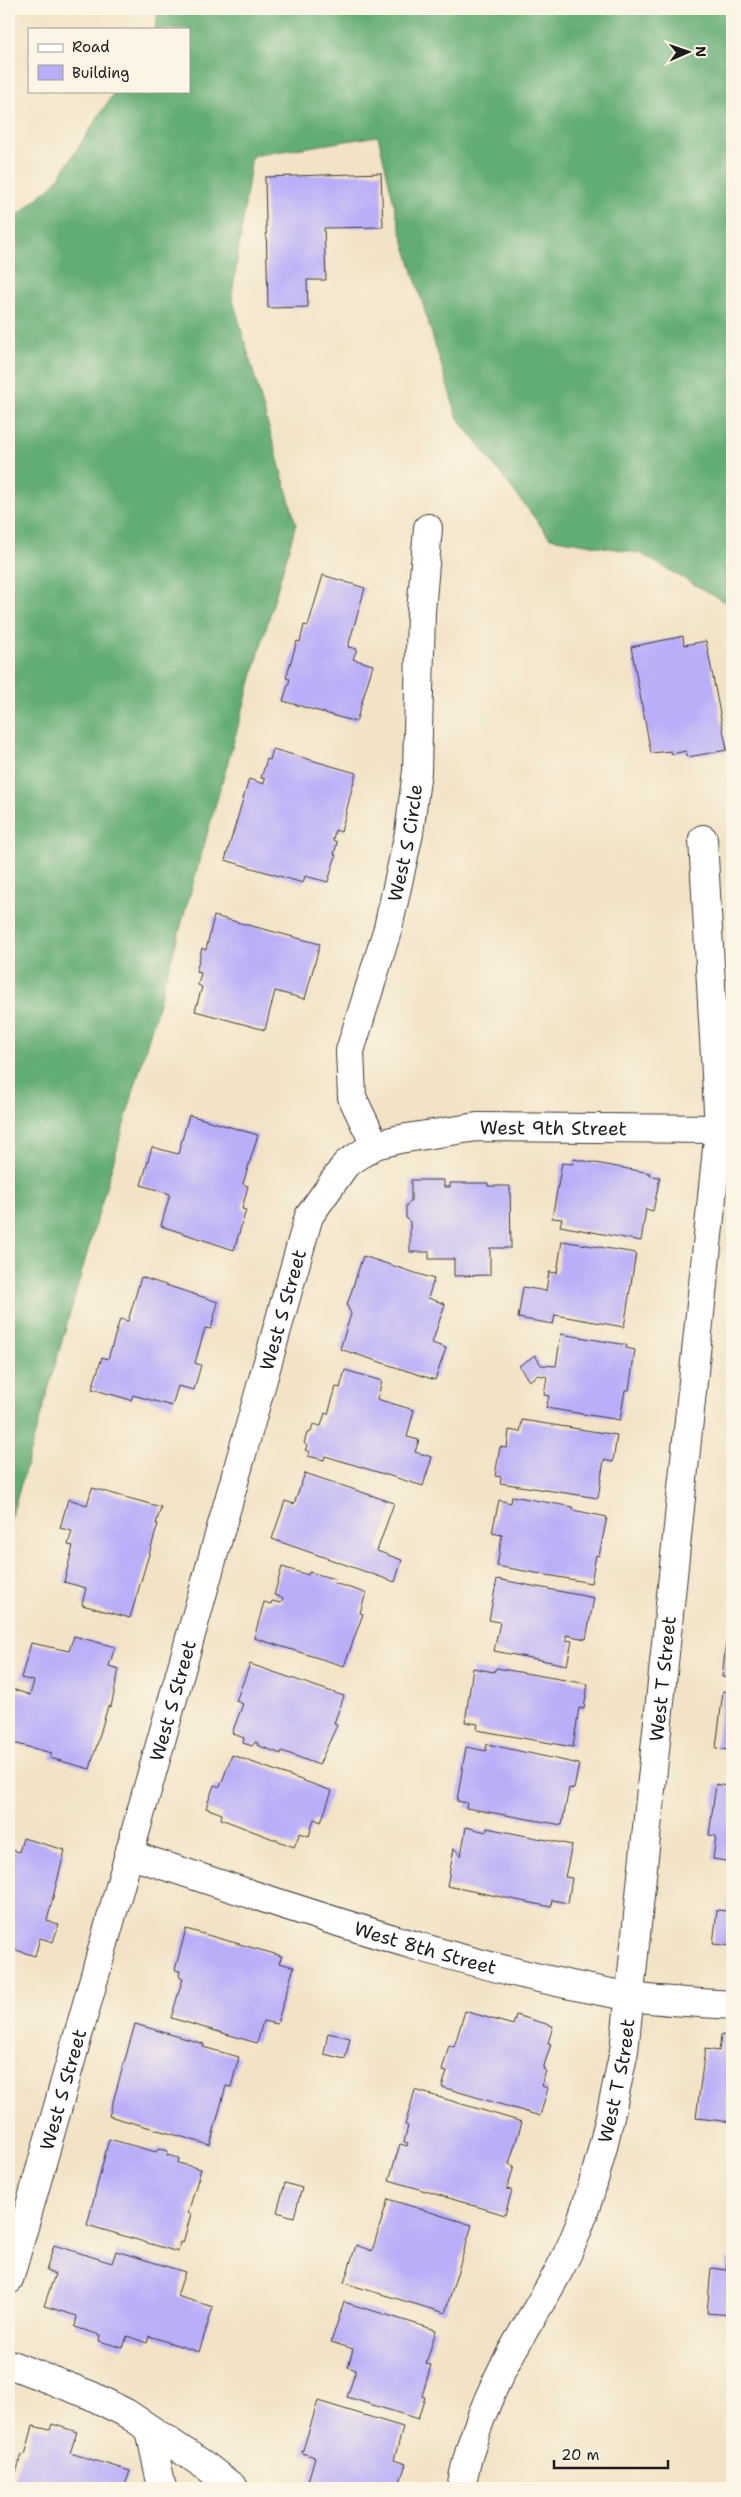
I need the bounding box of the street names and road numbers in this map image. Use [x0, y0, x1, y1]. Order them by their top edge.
street label: West S Circle [382, 783, 428, 904]
street label: West 9th Street [480, 1115, 627, 1141]
street label: West S Street [254, 1246, 312, 1373]
street label: West T Street [643, 1615, 681, 1743]
street label: West S Street [143, 1637, 201, 1764]
street label: West 8th Street [351, 1915, 499, 1980]
street label: West T Street [592, 2018, 640, 2145]
street label: West S Street [34, 2026, 92, 2153]

